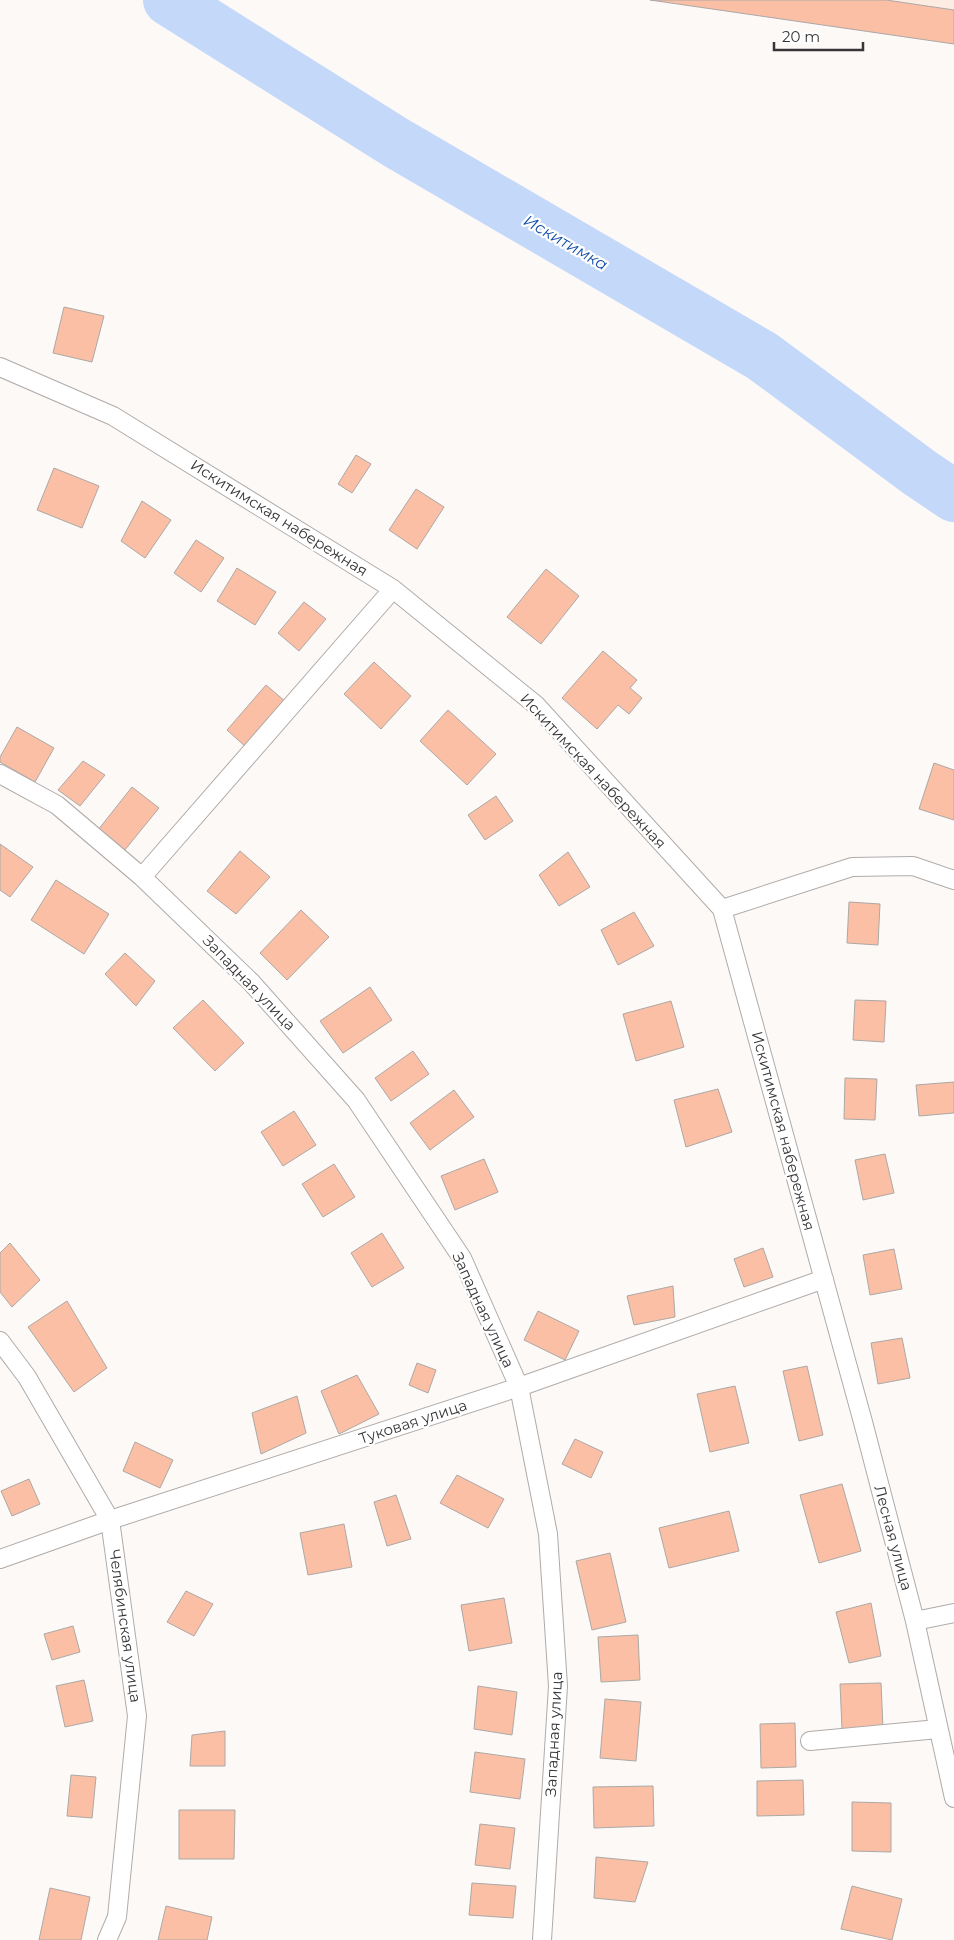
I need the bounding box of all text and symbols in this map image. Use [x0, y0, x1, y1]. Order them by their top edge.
scale bar [774, 20, 863, 52]
text: 20 m [782, 27, 820, 46]
water label: Искитимка [520, 211, 611, 274]
street label: Искитимская набережная [187, 455, 371, 580]
street label: Искитимская набережная [516, 689, 670, 852]
street label: Западная улица [199, 931, 300, 1034]
street label: Искитимская набережная [748, 1029, 819, 1233]
street label: Западная улица [448, 1249, 519, 1371]
street label: Туковая улица [356, 1395, 469, 1448]
street label: Лесная улица [870, 1483, 917, 1593]
street label: Челябинская улица [105, 1548, 146, 1704]
street label: Западная улица [541, 1671, 566, 1797]

